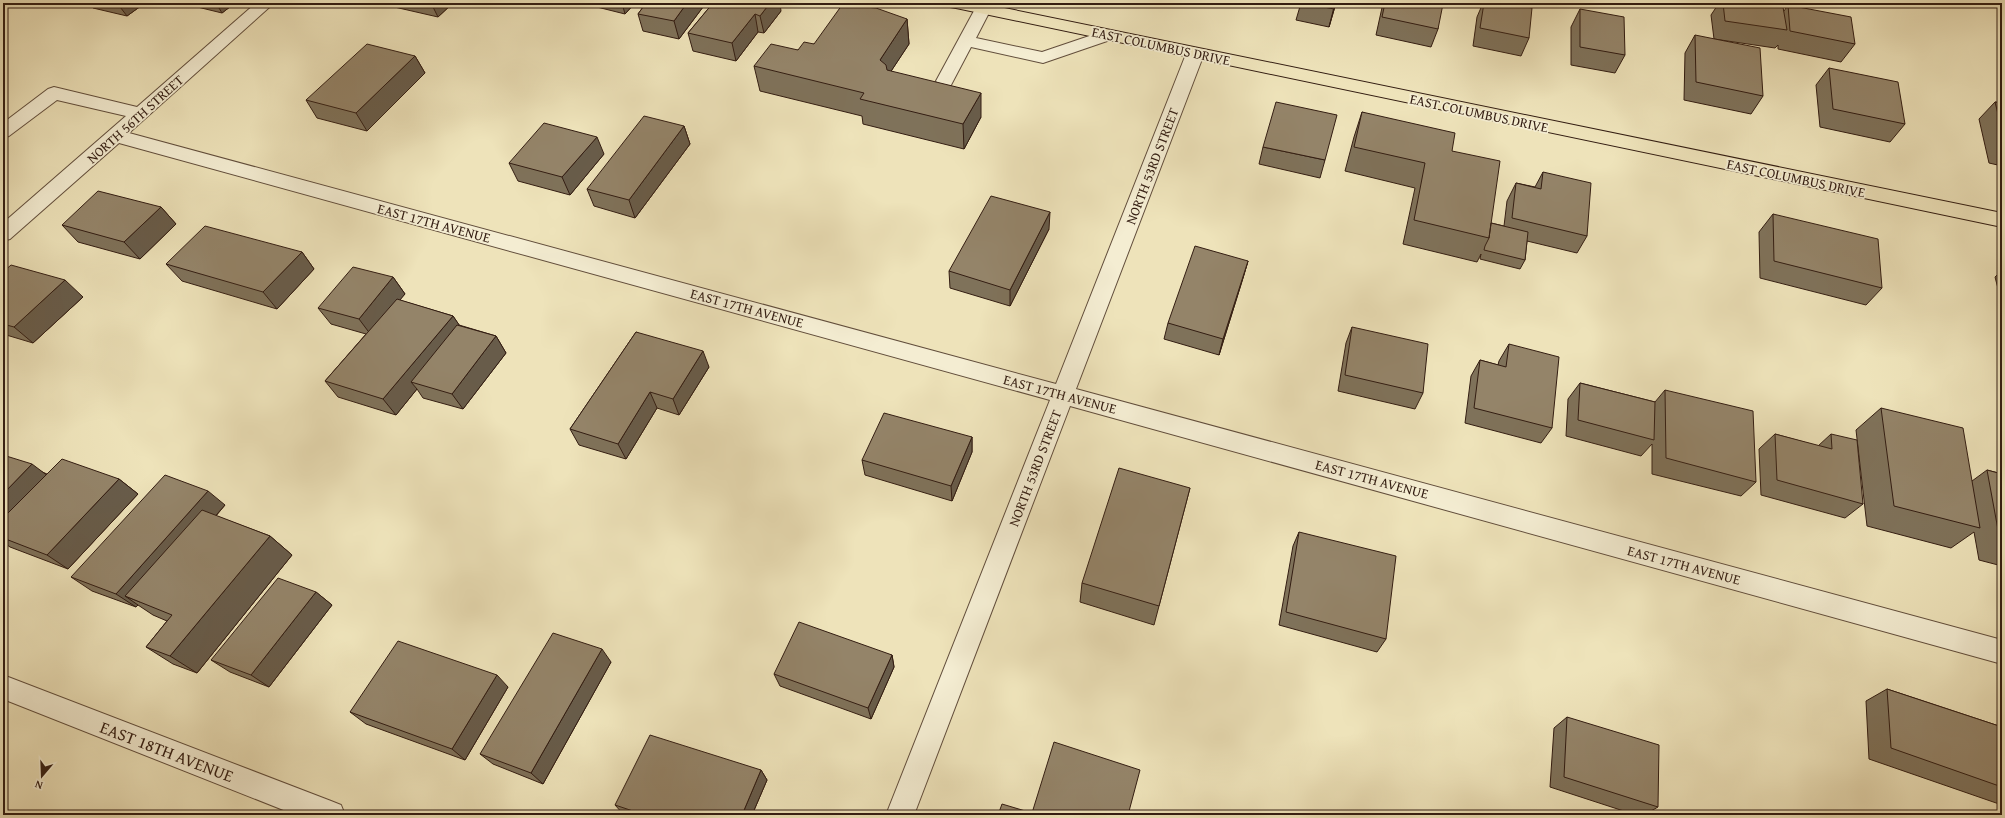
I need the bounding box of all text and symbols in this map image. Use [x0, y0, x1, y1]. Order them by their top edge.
street label: EAST COLUMBUS DRIVE [1090, 22, 1232, 70]
street label: NORTH 56TH STREET [82, 70, 188, 168]
street label: EAST COLUMBUS DRIVE [1408, 89, 1550, 137]
street label: NORTH 53RD STREET [1121, 105, 1184, 227]
street label: EAST COLUMBUS DRIVE [1725, 154, 1867, 202]
street label: EAST 17TH AVENUE [375, 198, 493, 248]
street label: EAST 17TH AVENUE [688, 283, 806, 333]
street label: EAST 17TH AVENUE [1001, 369, 1119, 419]
street label: NORTH 53RD STREET [1004, 407, 1067, 529]
street label: EAST 17TH AVENUE [1313, 454, 1431, 504]
street label: EAST 17TH AVENUE [1625, 540, 1743, 590]
street label: EAST 18TH AVENUE [97, 714, 238, 788]
north arrow [22, 756, 62, 796]
text: N [32, 776, 45, 794]

